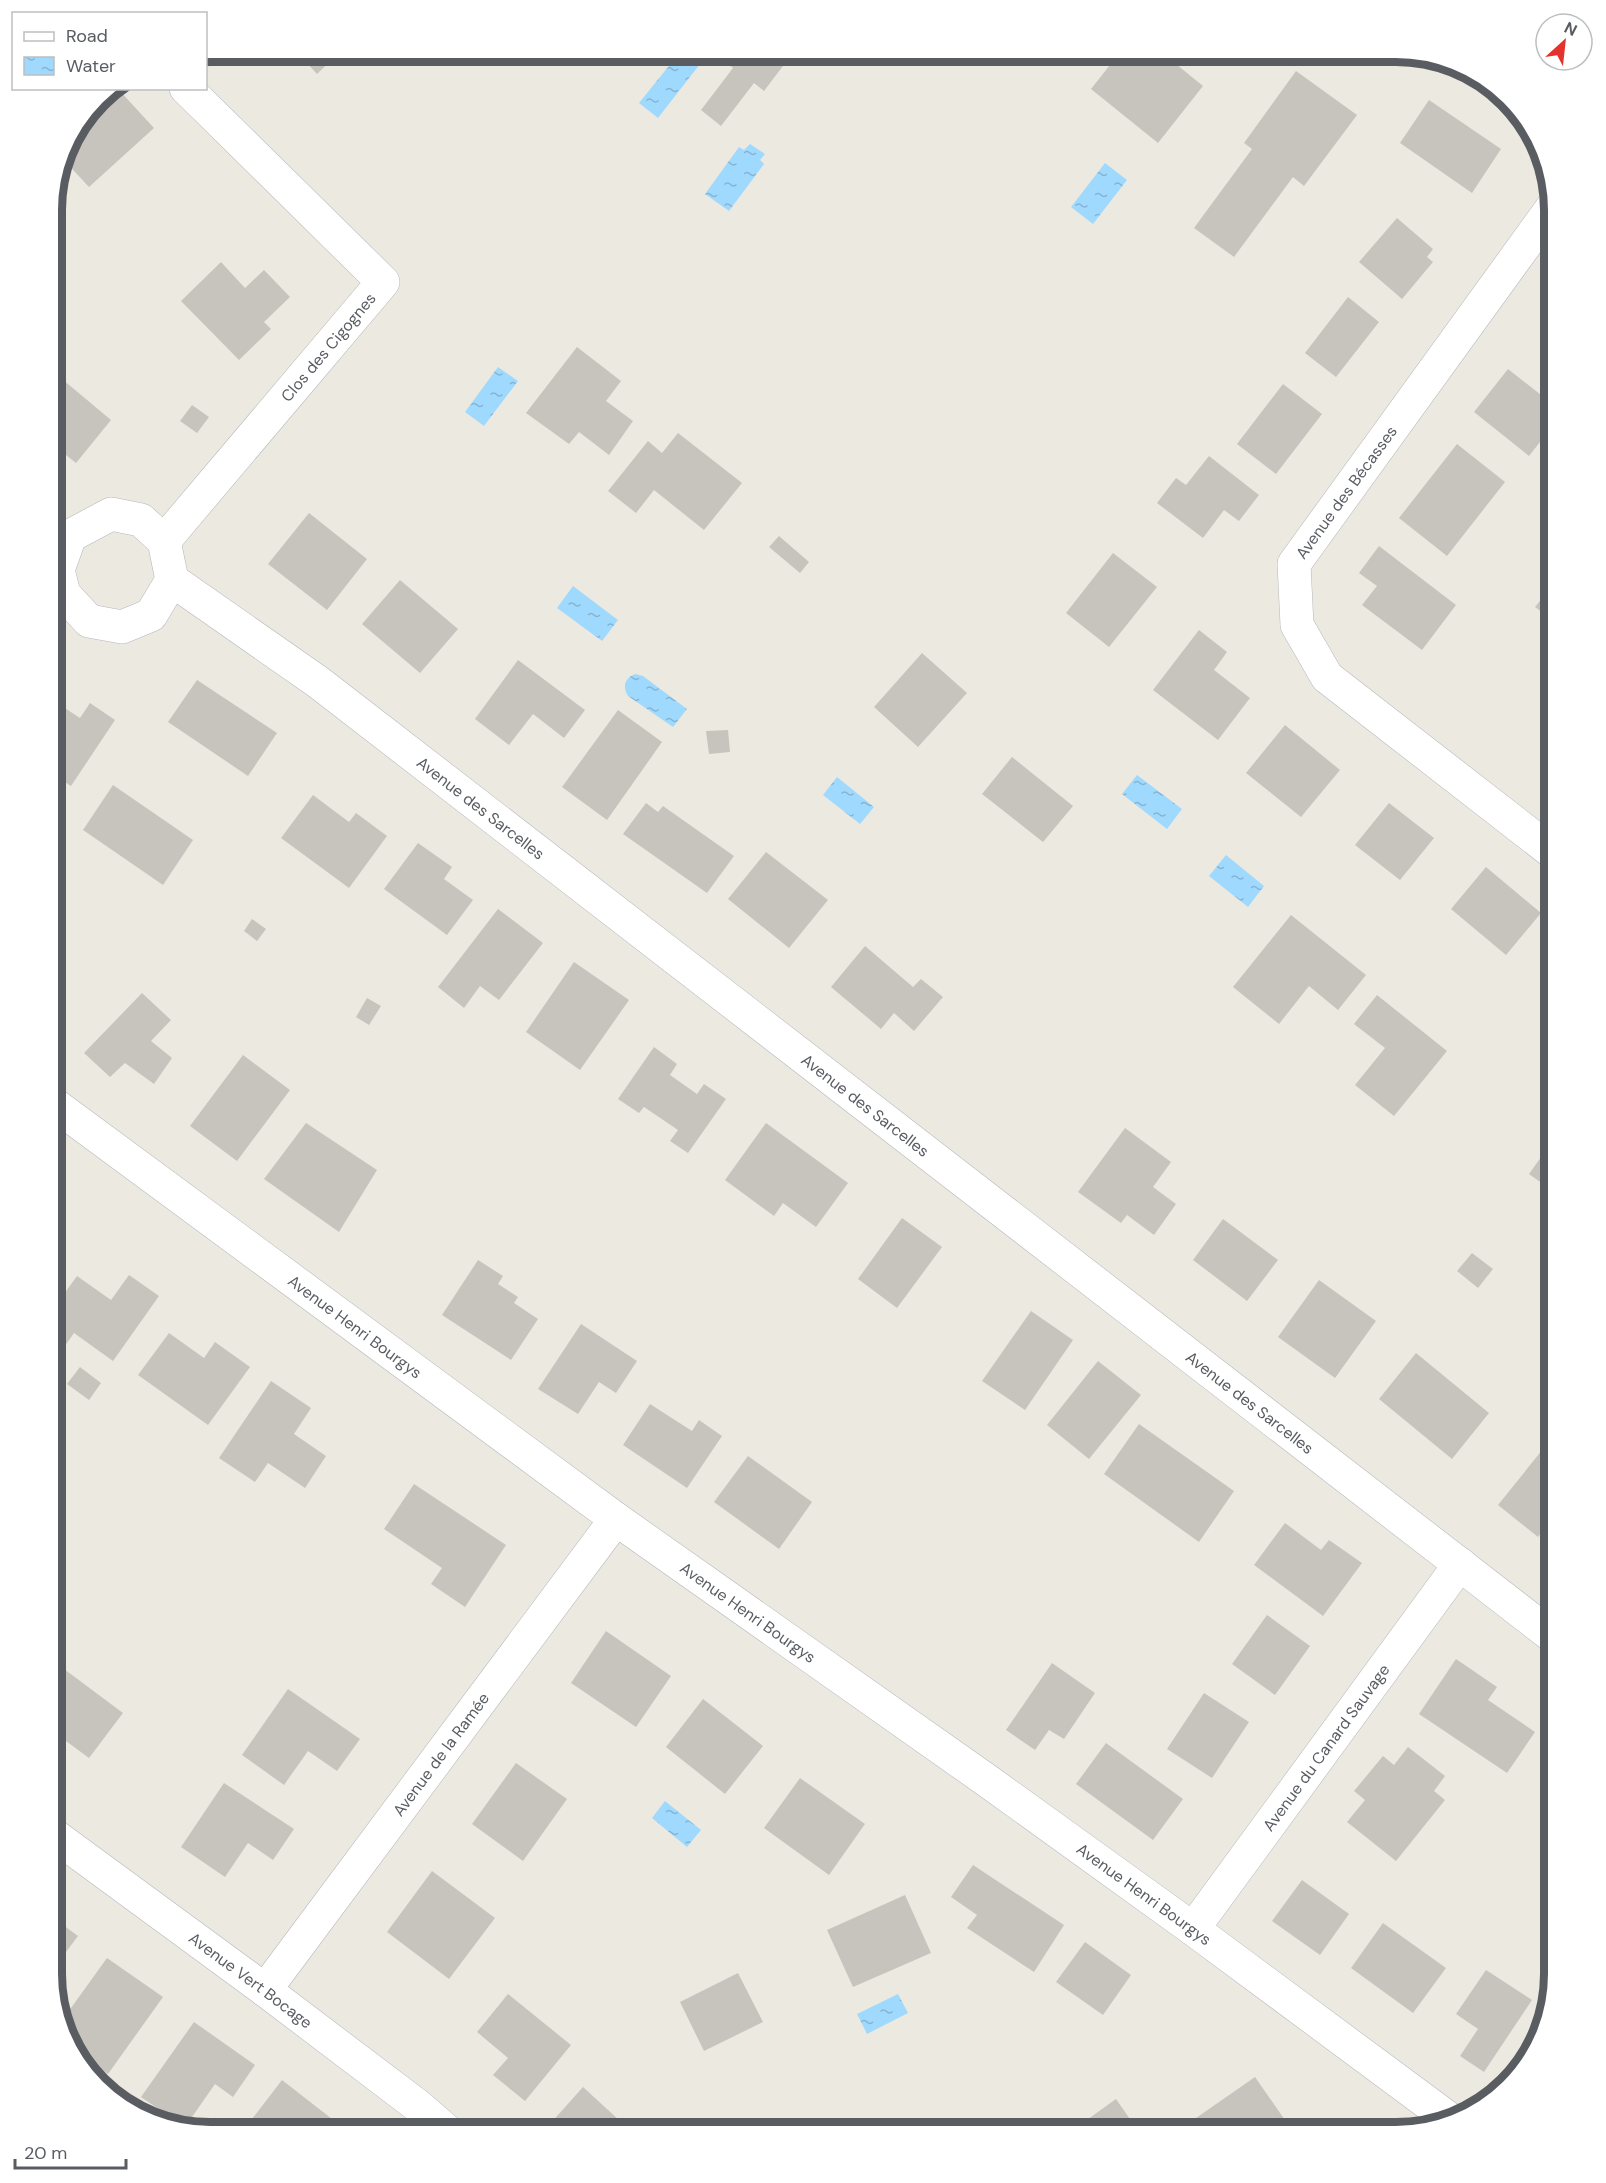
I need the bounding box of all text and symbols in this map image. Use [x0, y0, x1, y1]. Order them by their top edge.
legend [12, 12, 207, 90]
north arrow [1534, 12, 1594, 72]
text: N [1561, 17, 1581, 41]
text: Road [66, 24, 108, 48]
text: Water [66, 54, 116, 78]
street label: Clos des Cigognes [276, 288, 381, 406]
street label: Avenue des Bécasses [1291, 421, 1402, 563]
street label: Avenue des Sarcelles [412, 752, 549, 864]
street label: Avenue des Sarcelles [797, 1049, 933, 1162]
street label: Avenue Henri Bourgys [284, 1271, 426, 1383]
street label: Avenue des Sarcelles [1181, 1347, 1318, 1459]
street label: Avenue Henri Bourgys [676, 1558, 820, 1668]
street label: Avenue du Canard Sauvage [1258, 1660, 1394, 1835]
street label: Avenue de la Ramée [388, 1689, 494, 1821]
street label: Avenue Henri Bourgys [1072, 1839, 1216, 1950]
street label: Avenue Vert Bocage [185, 1928, 316, 2033]
scale bar [15, 2132, 126, 2170]
text: 20 m [24, 2141, 67, 2165]

